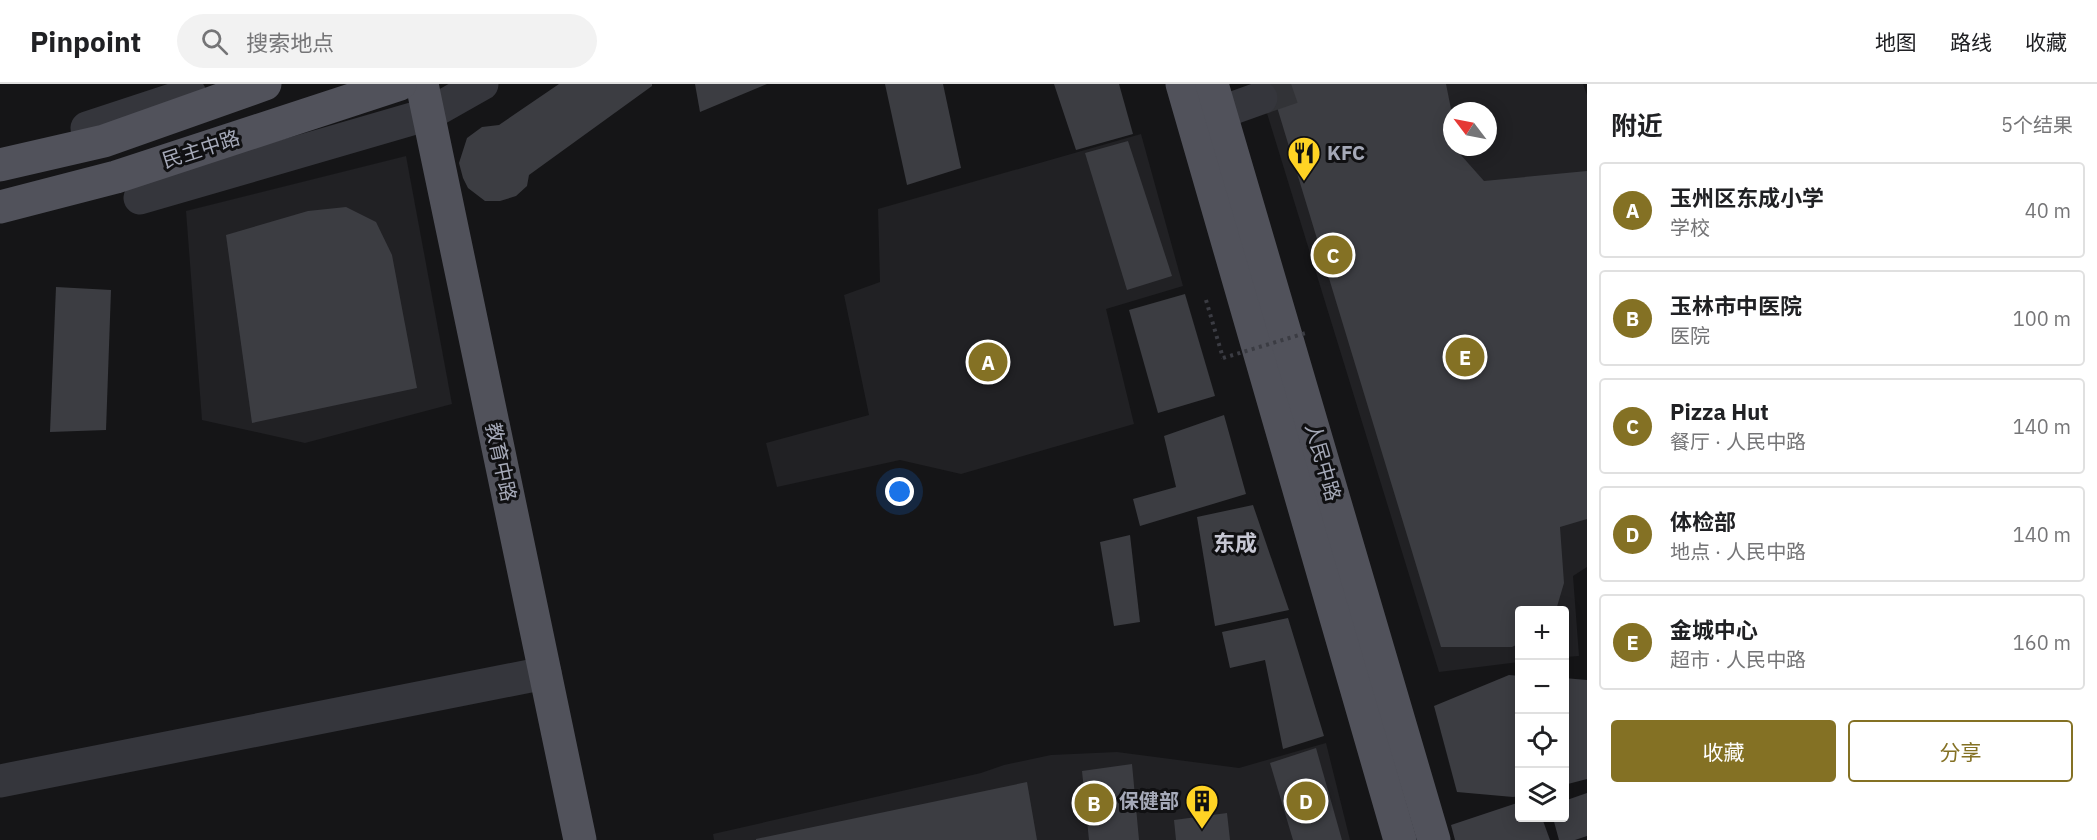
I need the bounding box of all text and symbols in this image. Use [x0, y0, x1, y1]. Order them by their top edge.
search box [177, 14, 597, 68]
text: Pinpoint [30, 23, 141, 60]
icon: search [198, 25, 231, 58]
text: 搜索地点 [246, 28, 334, 57]
text: 地图 [1875, 28, 1917, 56]
text: 路线 [1950, 28, 1992, 56]
text: 收藏 [2025, 28, 2067, 56]
north arrow [1443, 102, 1497, 156]
text: 附近 [1611, 108, 1663, 142]
text: 5个结果 [2001, 111, 2073, 138]
street label: 民主中路 [159, 123, 243, 174]
restaurant icon: KFC [1286, 135, 1322, 182]
place label: KFC [1327, 139, 1365, 166]
text: 玉州区东成小学 [1670, 183, 1824, 212]
text: A [1626, 197, 1639, 224]
text: 40 m [2025, 197, 2071, 224]
text: 学校 [1670, 214, 1710, 241]
pin: C [1314, 232, 1352, 278]
text: 玉林市中医院 [1670, 291, 1802, 320]
text: B [1626, 305, 1639, 332]
text: 100 m [2013, 305, 2071, 332]
text: 医院 [1670, 322, 1710, 349]
pin: E [1446, 334, 1484, 380]
pin: A [968, 340, 1008, 384]
text: Pizza Hut [1670, 397, 1769, 426]
text: C [1626, 413, 1639, 440]
text: 140 m [2013, 413, 2071, 440]
street label: 教育中路 [480, 420, 523, 504]
street label: 人民中路 [1299, 420, 1347, 504]
text: 餐厅 · 人民中路 [1670, 428, 1806, 455]
your location [885, 477, 914, 506]
text: 体检部 [1670, 507, 1736, 536]
text: D [1626, 521, 1639, 548]
text: 140 m [2013, 521, 2071, 548]
district label: 东成 [1213, 528, 1257, 557]
text: 地点 · 人民中路 [1670, 538, 1806, 565]
map controls [1515, 606, 1569, 822]
button: + [1515, 606, 1569, 660]
text: 金城中心 [1670, 615, 1758, 644]
text: E [1626, 629, 1639, 656]
text: 160 m [2013, 629, 2071, 656]
text: 超市 · 人民中路 [1670, 646, 1806, 673]
button: − [1515, 660, 1569, 714]
button: locate [1515, 714, 1569, 768]
button: 收藏 [1611, 720, 1836, 782]
button: 分享 [1848, 720, 2073, 782]
button: layers [1515, 768, 1569, 822]
pin: D [1286, 778, 1326, 824]
pin: B [1074, 780, 1114, 826]
building icon: 保健部 [1184, 783, 1220, 830]
place label: 保健部 [1119, 787, 1179, 814]

